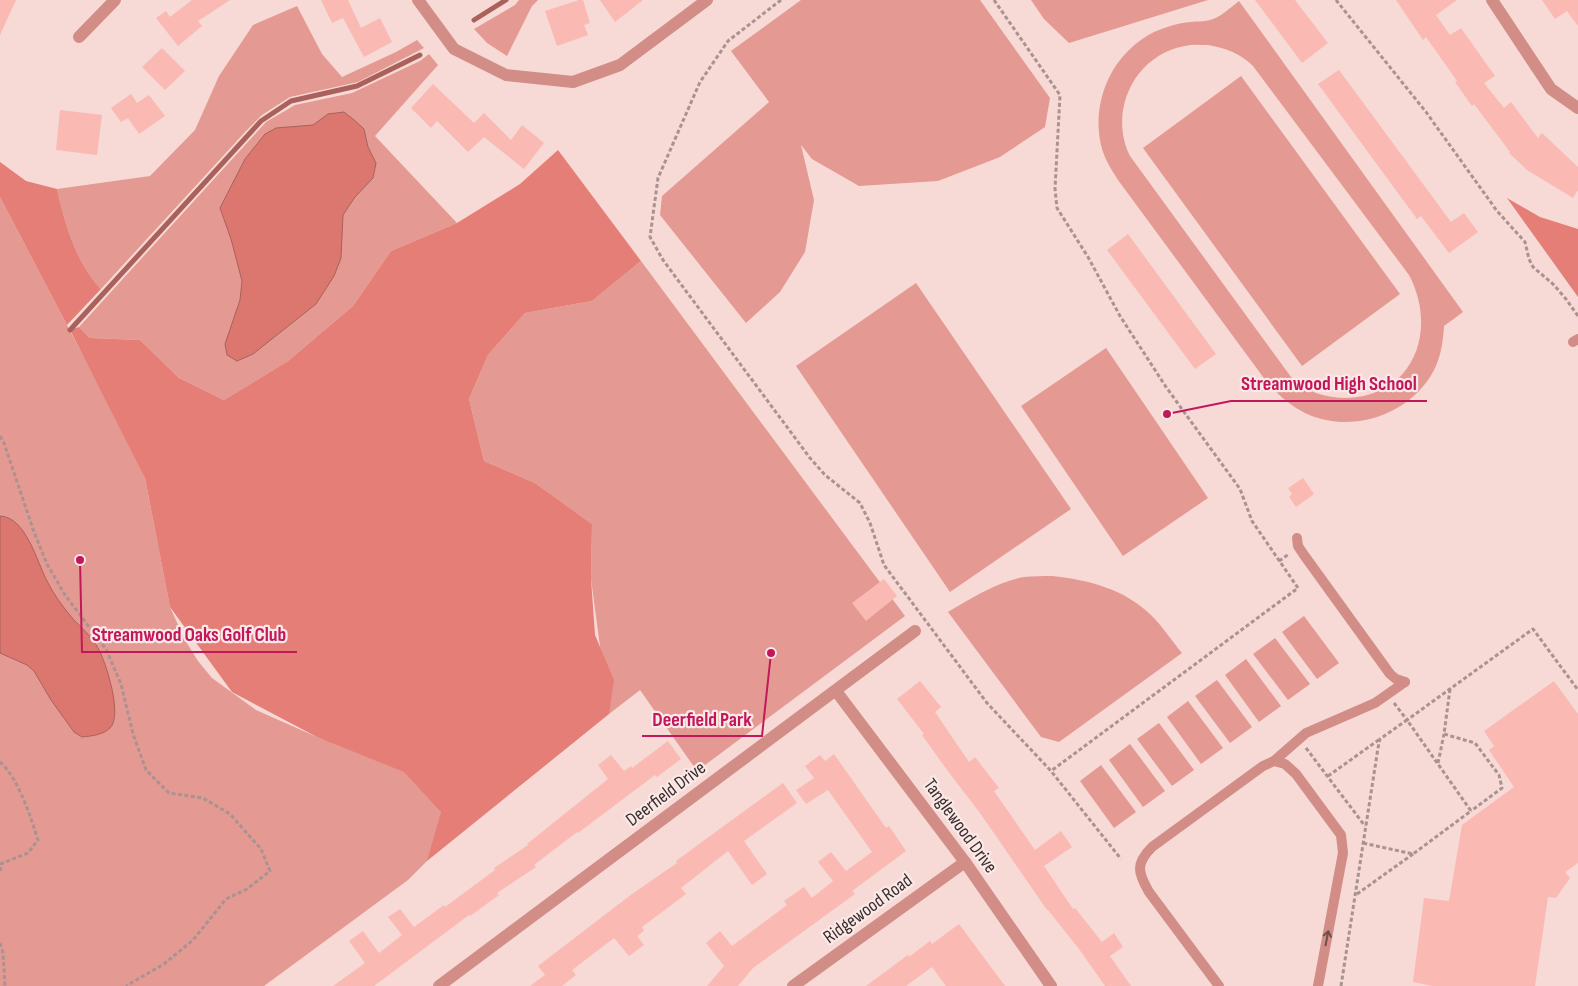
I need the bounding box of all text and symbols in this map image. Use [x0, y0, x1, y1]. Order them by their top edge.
callout: Streamwood High School [1231, 366, 1427, 401]
text: Streamwood High School [1241, 372, 1417, 396]
callout: Streamwood Oaks Golf Club [82, 617, 297, 652]
text: Streamwood Oaks Golf Club [92, 623, 286, 647]
callout: Deerfield Park [642, 701, 762, 736]
text: Deerfield Park [652, 708, 752, 732]
street label: Deerfield Drive [622, 757, 710, 831]
street label: Tanglewood Drive [918, 774, 1002, 878]
street label: Ridgewood Road [819, 869, 917, 949]
one-way arrow [1323, 931, 1333, 947]

